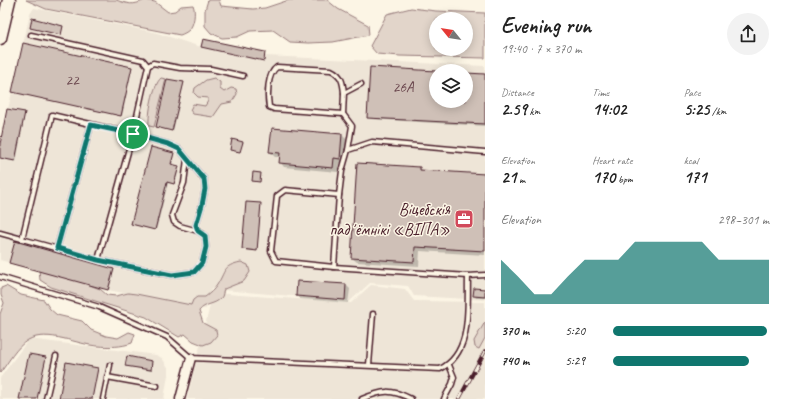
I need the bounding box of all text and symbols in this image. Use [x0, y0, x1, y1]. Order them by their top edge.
north arrow [429, 12, 473, 56]
map controls [429, 12, 473, 108]
text: Evening run [501, 12, 591, 40]
button: share [727, 13, 769, 55]
text: 19:40 · 7 × 370 m [501, 41, 582, 57]
button: layers [429, 64, 473, 108]
house number: 22 [65, 71, 80, 90]
house number: 26А [392, 78, 415, 97]
text: Distance [501, 85, 534, 99]
text: Time [592, 85, 609, 99]
text: Pace [684, 85, 701, 99]
text: 2.59 [501, 99, 527, 120]
text: 14:02 [592, 99, 626, 120]
text: 5:25 [684, 99, 709, 120]
text: km [527, 104, 540, 118]
text: /km [709, 104, 726, 118]
pin [116, 117, 150, 151]
icon: arrive [122, 123, 144, 145]
text: Elevation [501, 153, 535, 167]
text: Heart rate [592, 153, 632, 167]
text: kcal [684, 153, 698, 167]
text: 21 [501, 167, 516, 188]
text: 170 [592, 167, 615, 188]
text: 171 [684, 167, 707, 188]
text: m [516, 172, 525, 186]
text: bpm [615, 172, 633, 186]
place label: Віцебскія падʼёмнікі «ВІПА» [329, 199, 451, 240]
office icon: Віцебскія падʼёмнікі «ВІПА» [453, 208, 475, 230]
text: Elevation [501, 212, 541, 228]
text: 298–301 m [718, 212, 769, 228]
text: 370 m [501, 323, 529, 339]
text: 5:20 [565, 323, 585, 339]
text: 740 m [501, 353, 529, 369]
text: 5:29 [565, 353, 585, 369]

